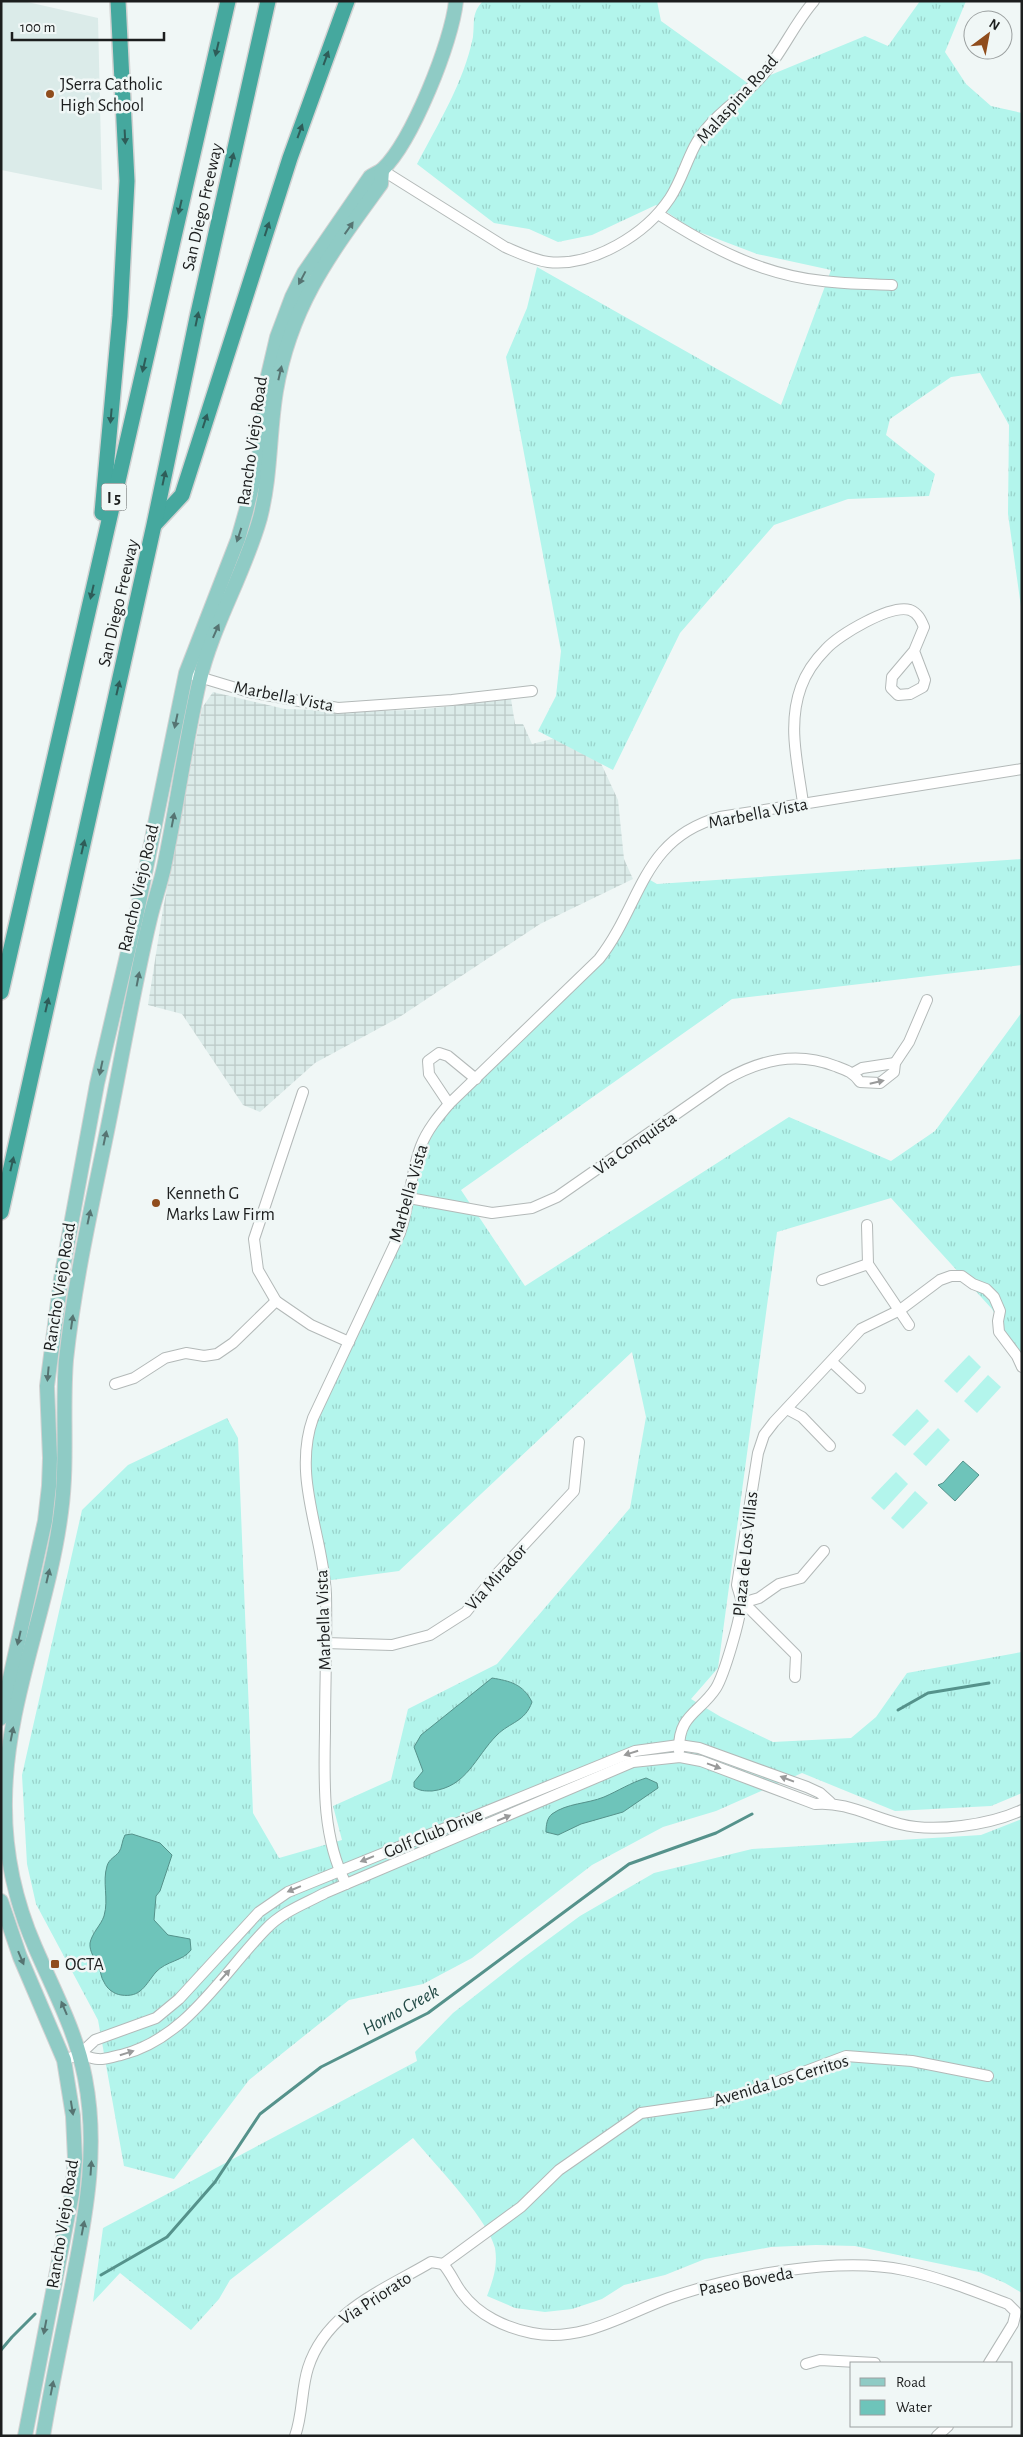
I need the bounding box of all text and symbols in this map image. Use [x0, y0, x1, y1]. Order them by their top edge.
scale bar [12, 10, 165, 42]
north arrow [963, 10, 1013, 60]
text: N [987, 16, 1002, 33]
text: 100 m [20, 20, 55, 35]
one-way arrow [213, 41, 221, 56]
one-way arrow [322, 50, 330, 65]
street label: Malaspina Road [694, 52, 782, 147]
place label: JSerra Catholic High School [60, 76, 162, 115]
marker: JSerra Catholic High School [44, 88, 56, 100]
one-way arrow [296, 123, 304, 138]
one-way arrow [122, 130, 130, 146]
street label: San Diego Freeway [180, 141, 226, 273]
one-way arrow [228, 152, 236, 168]
one-way arrow [176, 200, 184, 216]
one-way arrow [344, 221, 354, 235]
one-way arrow [264, 222, 271, 237]
one-way arrow [298, 271, 306, 285]
one-way arrow [193, 310, 201, 326]
one-way arrow [140, 358, 148, 373]
one-way arrow [277, 365, 285, 381]
street label: Rancho Viejo Road [235, 375, 271, 507]
one-way arrow [106, 409, 114, 425]
one-way arrow [202, 413, 210, 428]
one-way arrow [160, 470, 168, 485]
road number: I 5 [102, 484, 126, 511]
one-way arrow [235, 528, 242, 543]
street label: San Diego Freeway [96, 537, 142, 669]
one-way arrow [88, 584, 96, 600]
one-way arrow [213, 624, 221, 638]
street label: Marbella Vista [233, 679, 335, 715]
one-way arrow [114, 681, 122, 696]
one-way arrow [172, 713, 180, 728]
street label: Marbella Vista [707, 796, 809, 832]
one-way arrow [169, 812, 177, 828]
street label: Rancho Viejo Road [116, 823, 162, 954]
one-way arrow [79, 838, 87, 854]
one-way arrow [134, 970, 142, 986]
one-way arrow [43, 998, 51, 1013]
one-way arrow [97, 1060, 105, 1075]
one-way arrow [870, 1078, 885, 1086]
street label: Via Conquista [591, 1109, 680, 1179]
one-way arrow [101, 1130, 109, 1145]
street label: Marbella Vista [386, 1142, 432, 1244]
one-way arrow [8, 1156, 16, 1172]
place label: Kenneth G Marks Law Firm [166, 1185, 275, 1224]
marker: Kenneth G Marks Law Firm [150, 1197, 162, 1209]
one-way arrow [85, 1209, 93, 1224]
street label: Rancho Viejo Road [41, 1221, 79, 1353]
one-way arrow [68, 1313, 76, 1329]
one-way arrow [44, 1366, 52, 1382]
street label: Plaza de Los Villas [730, 1491, 762, 1617]
street label: Via Mirador [463, 1541, 531, 1614]
one-way arrow [44, 1568, 52, 1583]
street label: Marbella Vista [313, 1569, 335, 1671]
one-way arrow [15, 1630, 23, 1646]
one-way arrow [8, 1726, 16, 1742]
one-way arrow [624, 1749, 639, 1757]
one-way arrow [707, 1762, 722, 1770]
one-way arrow [780, 1775, 794, 1783]
street label: Golf Club Drive [381, 1806, 485, 1862]
one-way arrow [496, 1813, 511, 1821]
one-way arrow [360, 1856, 374, 1864]
one-way arrow [287, 1886, 301, 1894]
one-way arrow [17, 1951, 25, 1965]
place label: OCTA [65, 1956, 105, 1974]
marker: OCTA [49, 1958, 61, 1970]
one-way arrow [219, 1970, 231, 1982]
water label: Horno Creek [359, 1982, 442, 2039]
one-way arrow [59, 2001, 67, 2016]
one-way arrow [120, 2048, 135, 2056]
street label: Avenida Los Cerritos [712, 2052, 851, 2110]
one-way arrow [68, 2101, 76, 2117]
street label: Rancho Viejo Road [44, 2158, 82, 2290]
one-way arrow [87, 2159, 95, 2175]
one-way arrow [79, 2220, 87, 2236]
street label: Paseo Boveda [698, 2264, 795, 2300]
street label: Via Priorato [336, 2269, 415, 2329]
one-way arrow [41, 2319, 49, 2335]
legend [850, 2362, 1013, 2427]
text: Road [896, 2375, 926, 2390]
one-way arrow [49, 2379, 57, 2395]
text: Water [896, 2400, 932, 2415]

